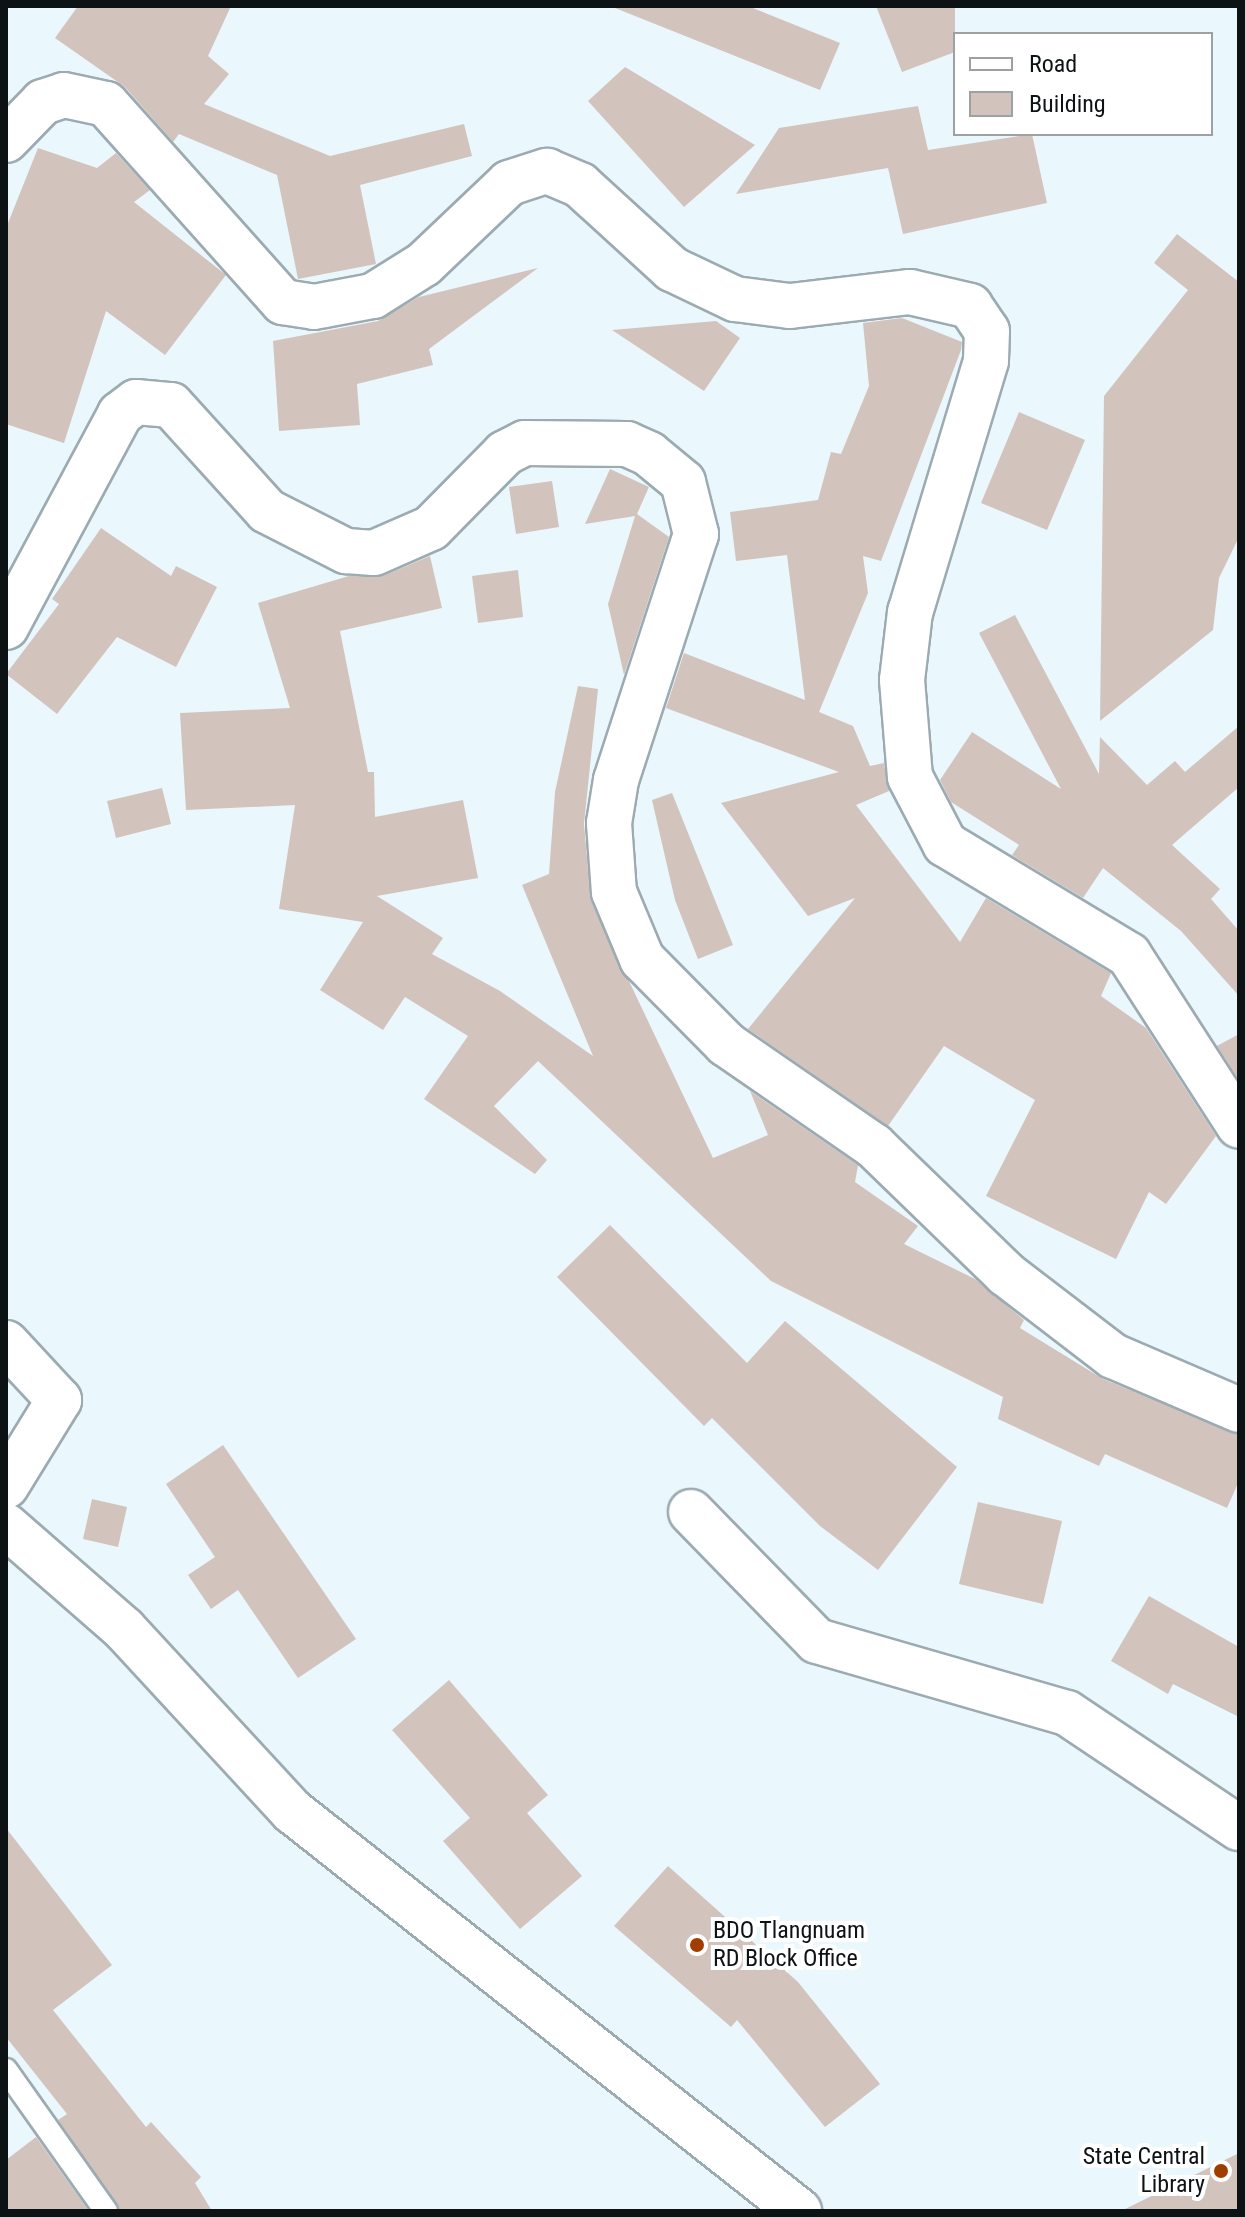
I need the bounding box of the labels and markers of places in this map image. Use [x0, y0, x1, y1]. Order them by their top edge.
place label: BDO Tlangnuam RD Block Office [713, 1917, 865, 1973]
marker: BDO Tlangnuam RD Block Office [688, 1936, 706, 1954]
place label: State Central Library [1083, 2143, 1205, 2199]
marker: State Central Library [1212, 2162, 1230, 2180]

